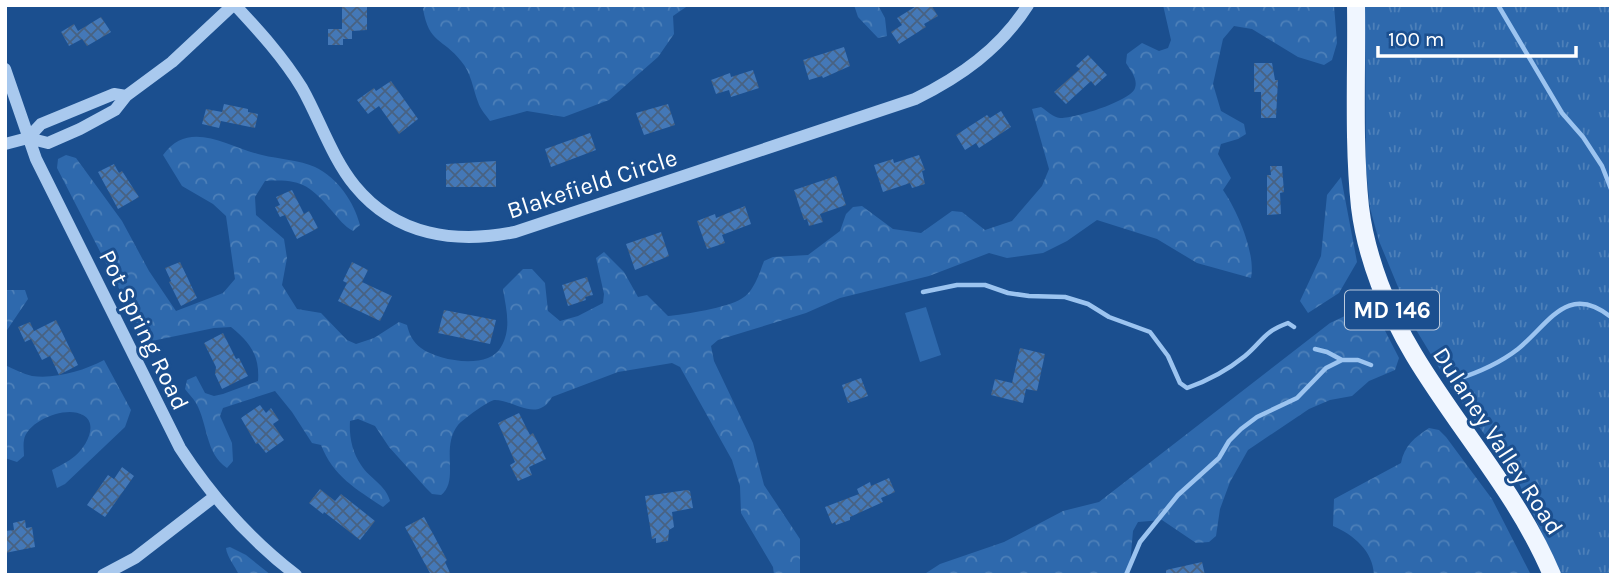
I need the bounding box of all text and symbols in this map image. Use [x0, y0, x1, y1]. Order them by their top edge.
scale bar [1378, 14, 1576, 58]
text: 100 m [1388, 27, 1445, 51]
street label: Blakefield Circle [503, 143, 681, 225]
street label: Pot Spring Road [93, 245, 195, 415]
road number: MD 146 [1345, 290, 1439, 330]
street label: Dulaney Valley Road [1427, 342, 1569, 540]

